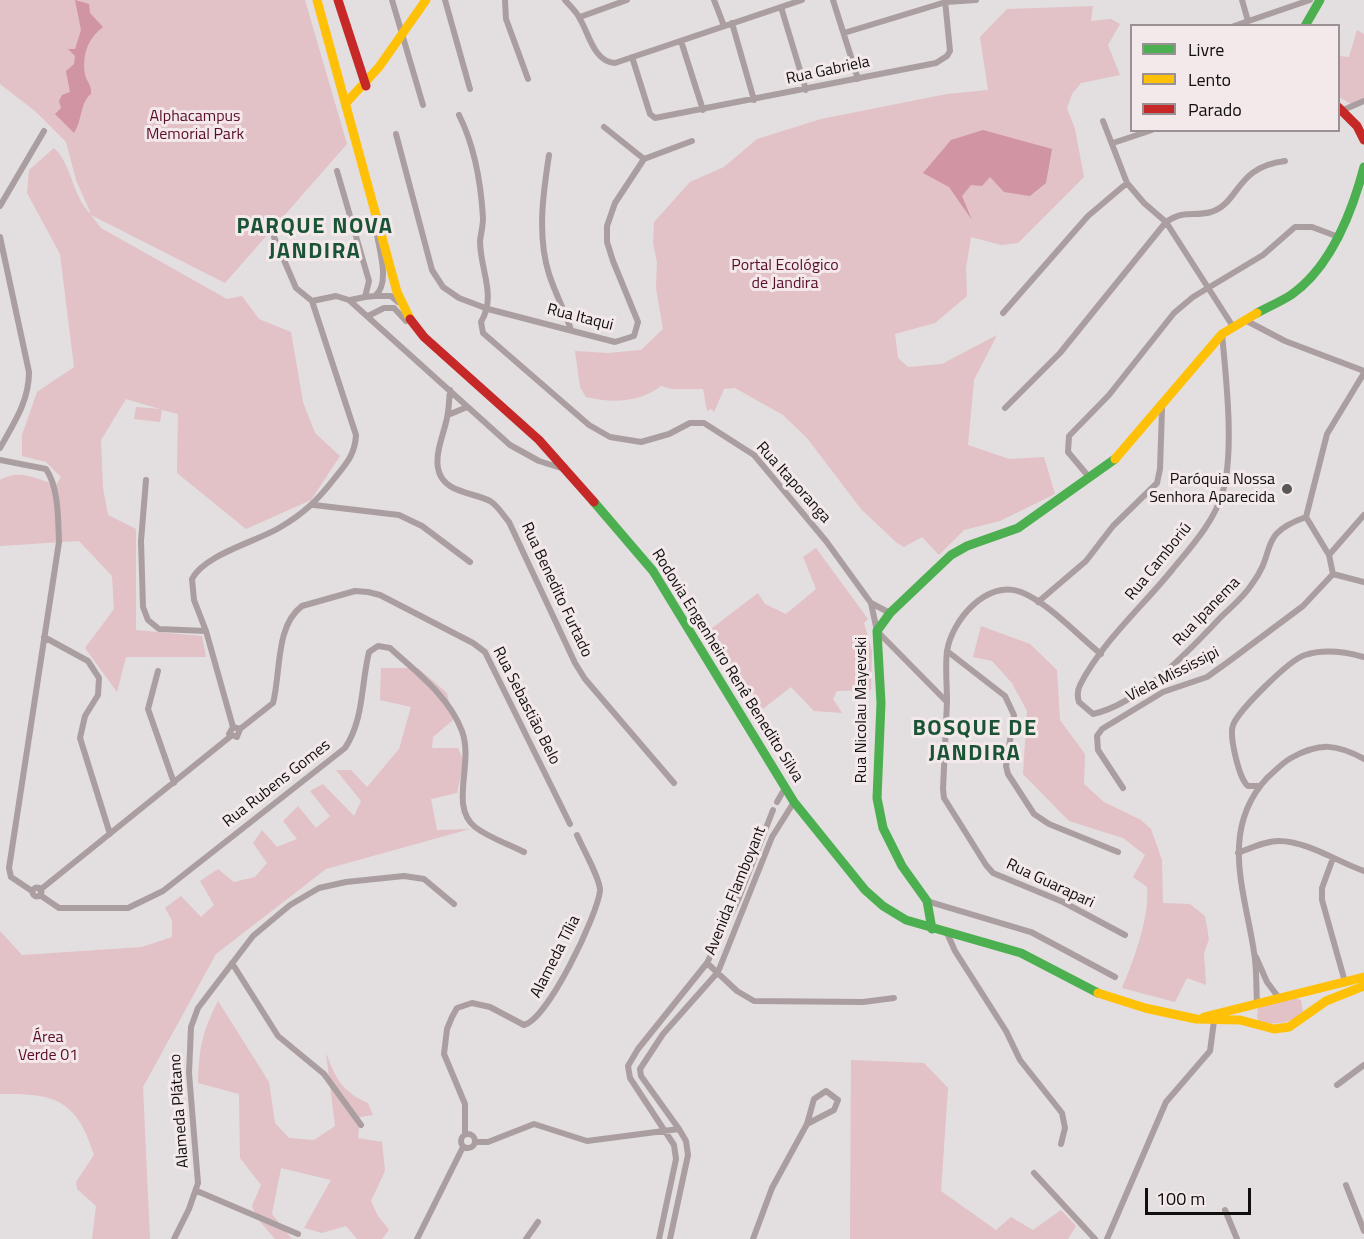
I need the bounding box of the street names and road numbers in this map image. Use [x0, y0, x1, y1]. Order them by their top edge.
street label: Rua Gabriela [784, 53, 872, 89]
street label: Rua Itaqui [545, 300, 615, 336]
street label: Rua Itaporanga [752, 438, 834, 528]
street label: Rua Benedito Furtado [516, 519, 596, 661]
street label: Rua Camboriú [1122, 519, 1196, 605]
street label: Rodovia Engenheiro Renê Benedito Silva [647, 546, 807, 786]
street label: Rua Ipanema [1169, 574, 1245, 650]
street label: Rua Nicolau Mayevski [852, 637, 872, 783]
street label: Viela Mississipi [1123, 643, 1223, 707]
street label: Rua Sebastião Belo [488, 644, 564, 768]
street label: Rua Rubens Gomes [219, 736, 335, 832]
street label: Avenida Flamboyant [701, 824, 771, 958]
street label: Rua Guarapari [1003, 855, 1097, 913]
street label: Alameda Tília [527, 913, 585, 1001]
street label: Alameda Plátano [166, 1053, 194, 1169]

